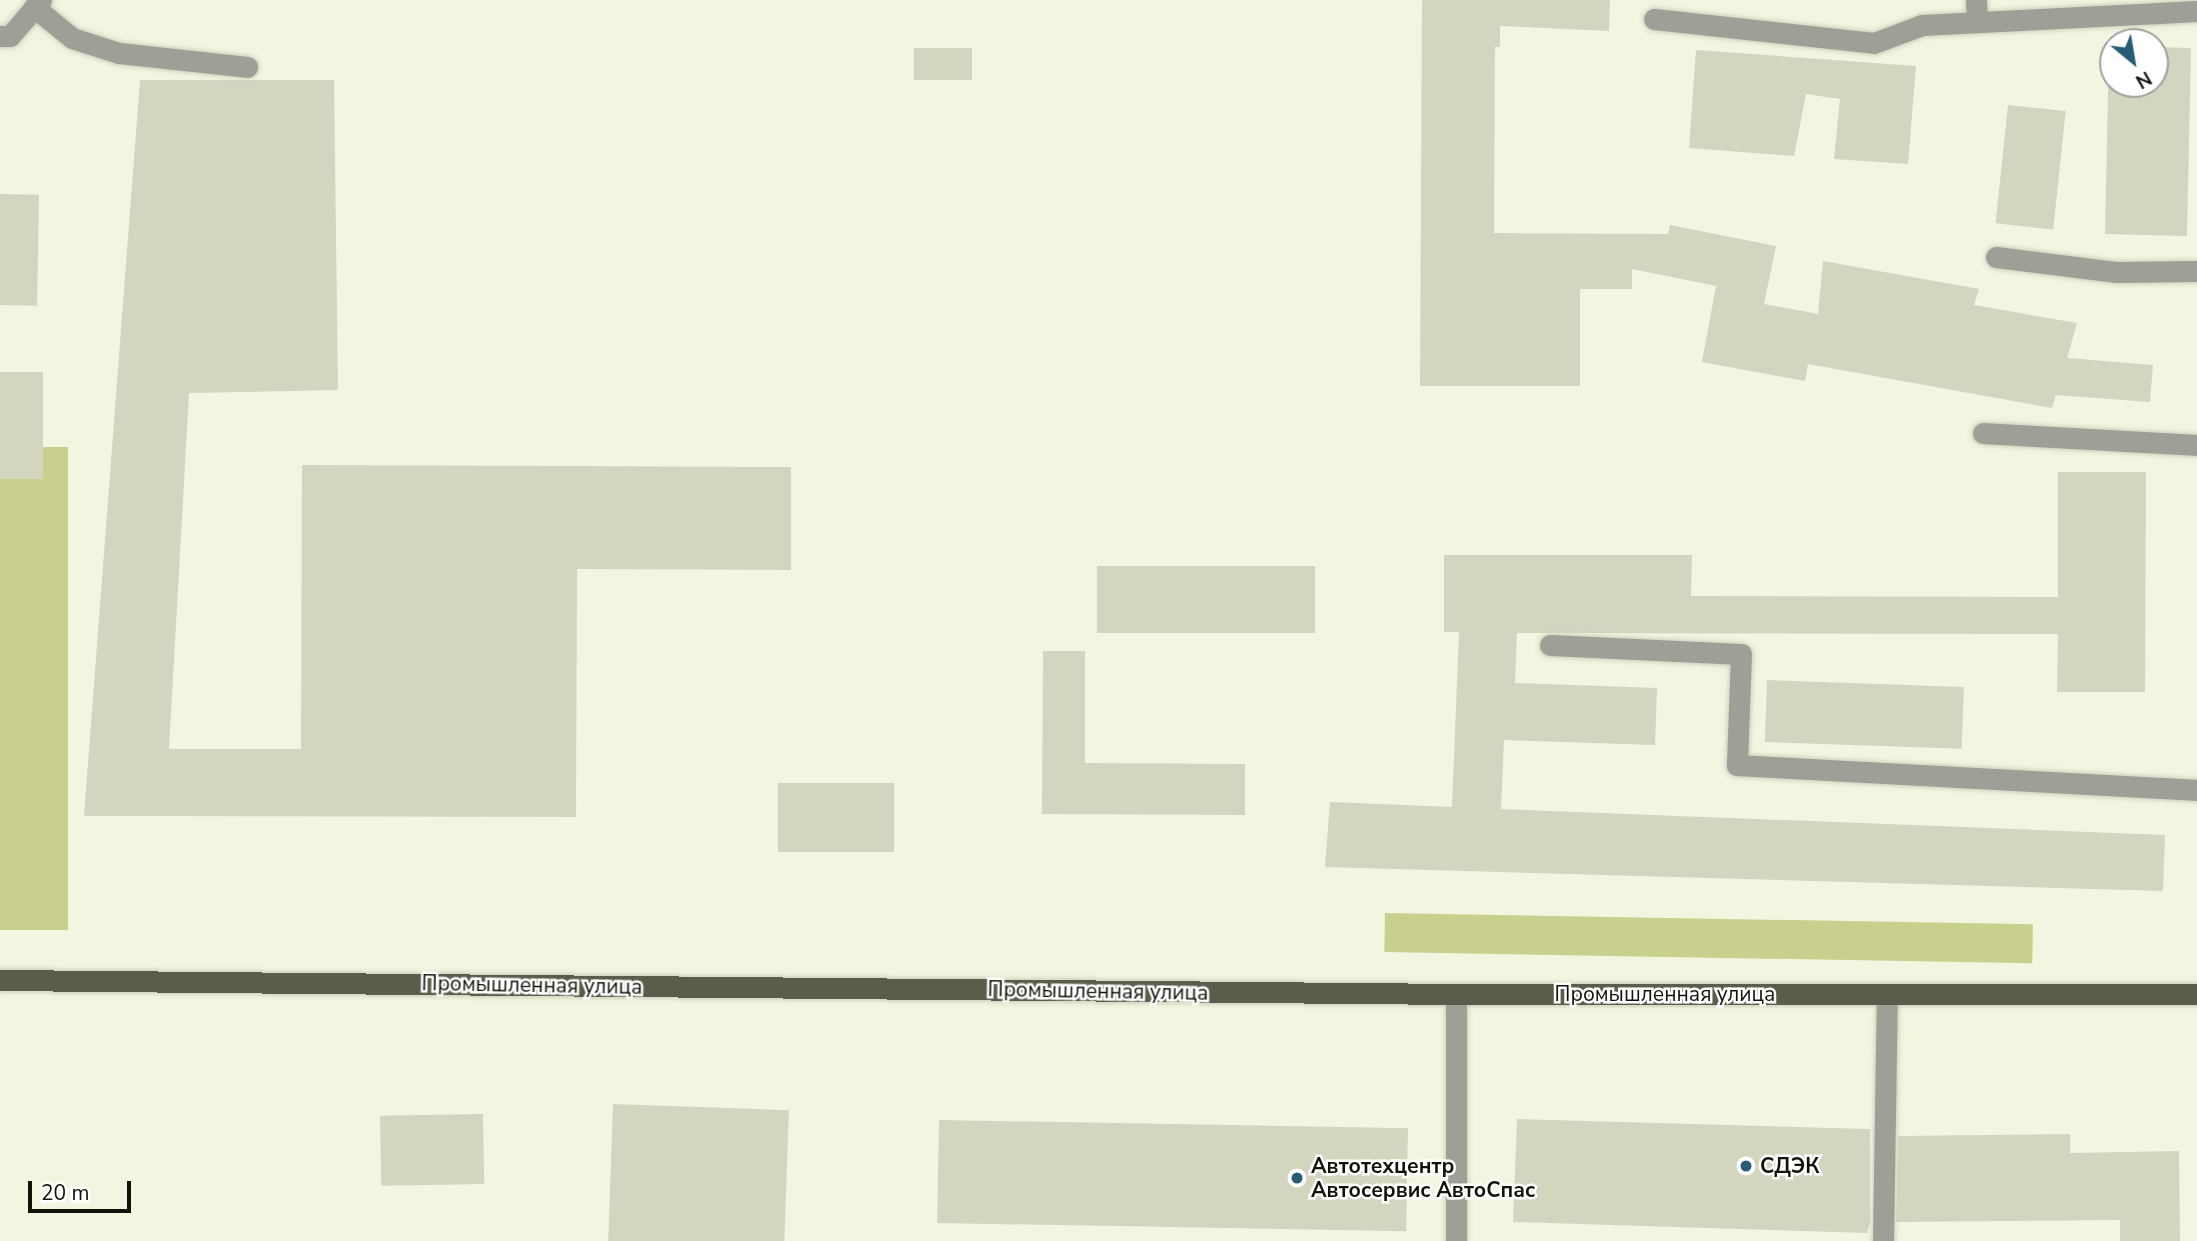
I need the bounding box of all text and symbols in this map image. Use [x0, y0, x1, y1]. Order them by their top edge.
north arrow [2099, 28, 2169, 98]
text: N [2131, 65, 2156, 94]
street label: Промышленная улица [421, 970, 643, 1000]
street label: Промышленная улица [987, 976, 1209, 1006]
street label: Промышленная улица [1555, 981, 1775, 1007]
place label: Автотехцентр Автосервис АвтоСпас [1311, 1153, 1535, 1203]
place label: СДЭК [1760, 1153, 1819, 1179]
marker: СДЭК [1738, 1158, 1754, 1174]
scale bar [32, 1168, 135, 1212]
marker: Автотехцентр Автосервис АвтоСпас [1289, 1170, 1305, 1186]
text: 20 m [41, 1179, 90, 1207]

